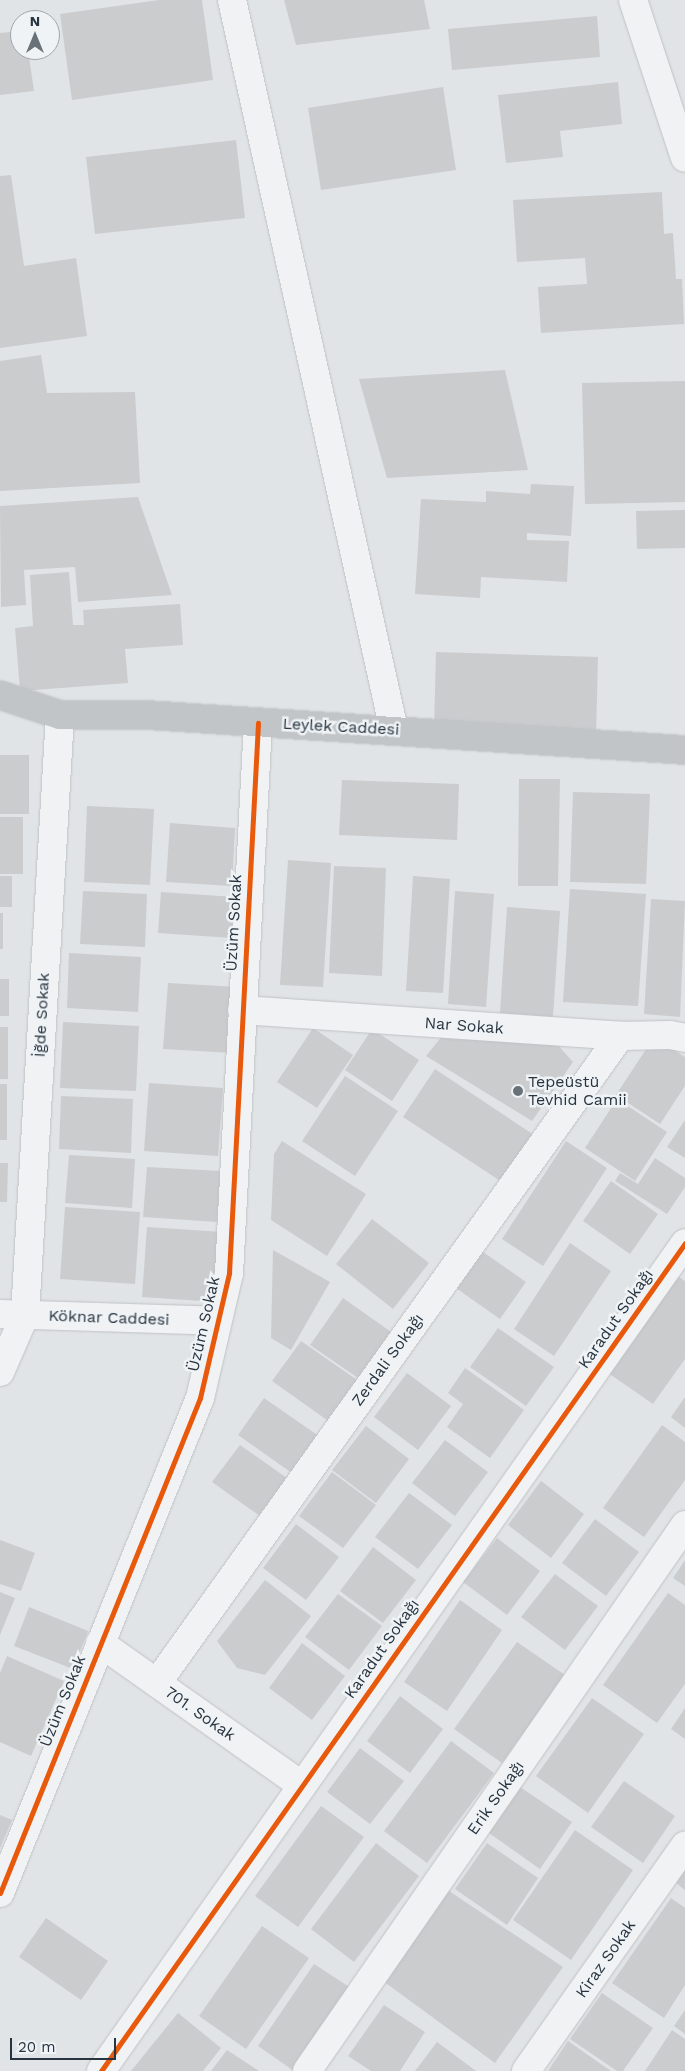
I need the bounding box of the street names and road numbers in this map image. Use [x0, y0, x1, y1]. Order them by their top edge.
street label: Leylek Caddesi [282, 714, 400, 740]
street label: Üzüm Sokak [222, 874, 246, 972]
street label: İğde Sokak [30, 972, 54, 1058]
street label: Nar Sokak [424, 1014, 504, 1038]
street label: Karadut Sokağı [574, 1265, 658, 1373]
street label: Üzüm Sokak [184, 1274, 224, 1374]
street label: Köknar Caddesi [48, 1306, 170, 1330]
street label: Zerdali Sokağı [348, 1310, 428, 1410]
street label: Karadut Sokağı [340, 1595, 424, 1703]
street label: Üzüm Sokak [36, 1652, 90, 1750]
street label: 701. Sokak [161, 1683, 239, 1745]
street label: Erik Sokağı [463, 1757, 529, 1839]
street label: Kiraz Sokak [572, 1916, 640, 2002]

